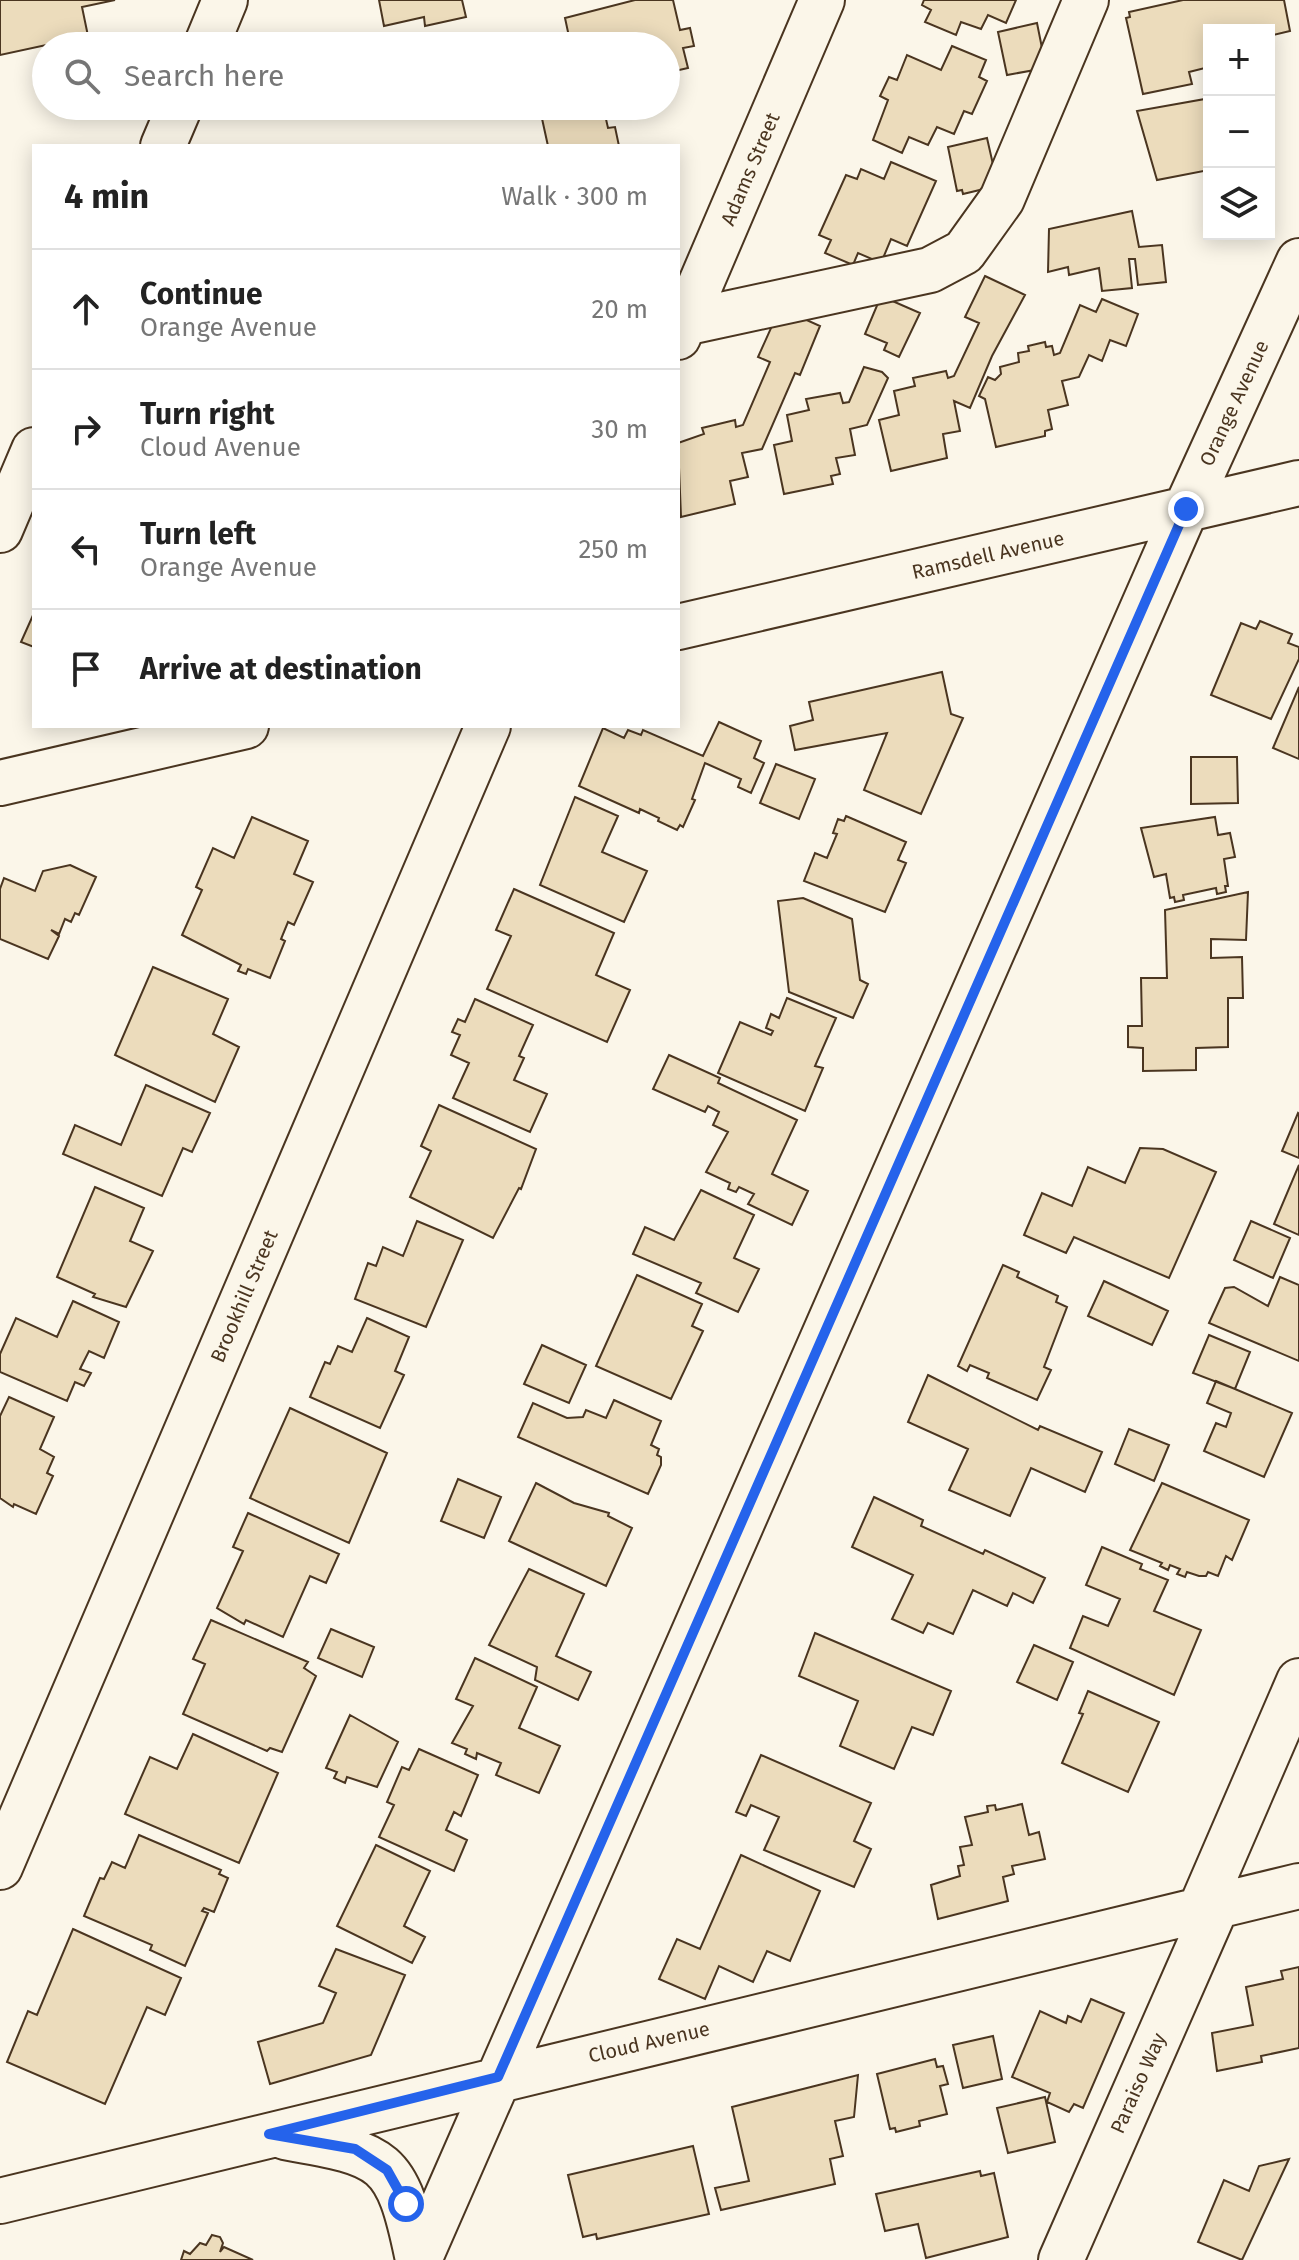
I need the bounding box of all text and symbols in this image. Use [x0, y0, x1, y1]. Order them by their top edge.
map controls [1203, 24, 1275, 240]
button: + [1203, 24, 1275, 96]
search box [32, 32, 680, 120]
icon: search [60, 54, 104, 98]
text: Search here [124, 58, 284, 94]
button: − [1203, 96, 1275, 168]
street label: Adams Street [715, 108, 785, 229]
button: layers [1203, 168, 1275, 240]
text: 4 min [64, 176, 149, 217]
text: Walk · 300 m [501, 181, 648, 212]
text: Continue [140, 276, 263, 312]
icon: ahead [64, 287, 108, 331]
text: 20 m [591, 294, 648, 325]
text: Orange Avenue [140, 312, 317, 343]
street label: Orange Avenue [1194, 336, 1274, 470]
text: Turn right [140, 396, 275, 432]
icon: right [64, 407, 108, 451]
text: 30 m [591, 414, 648, 445]
text: Cloud Avenue [140, 432, 301, 463]
route end [1168, 491, 1204, 527]
text: Turn left [140, 516, 256, 552]
street label: Ramsdell Avenue [910, 526, 1066, 584]
icon: left [64, 527, 108, 571]
text: 250 m [578, 534, 648, 565]
text: Orange Avenue [140, 552, 317, 583]
icon: arrive [64, 647, 108, 691]
text: Arrive at destination [140, 651, 422, 687]
street label: Brookhill Street [205, 1225, 283, 1366]
street label: Cloud Avenue [586, 2016, 712, 2068]
street label: Paraiso Way [1105, 2029, 1171, 2137]
route start [388, 2186, 424, 2222]

